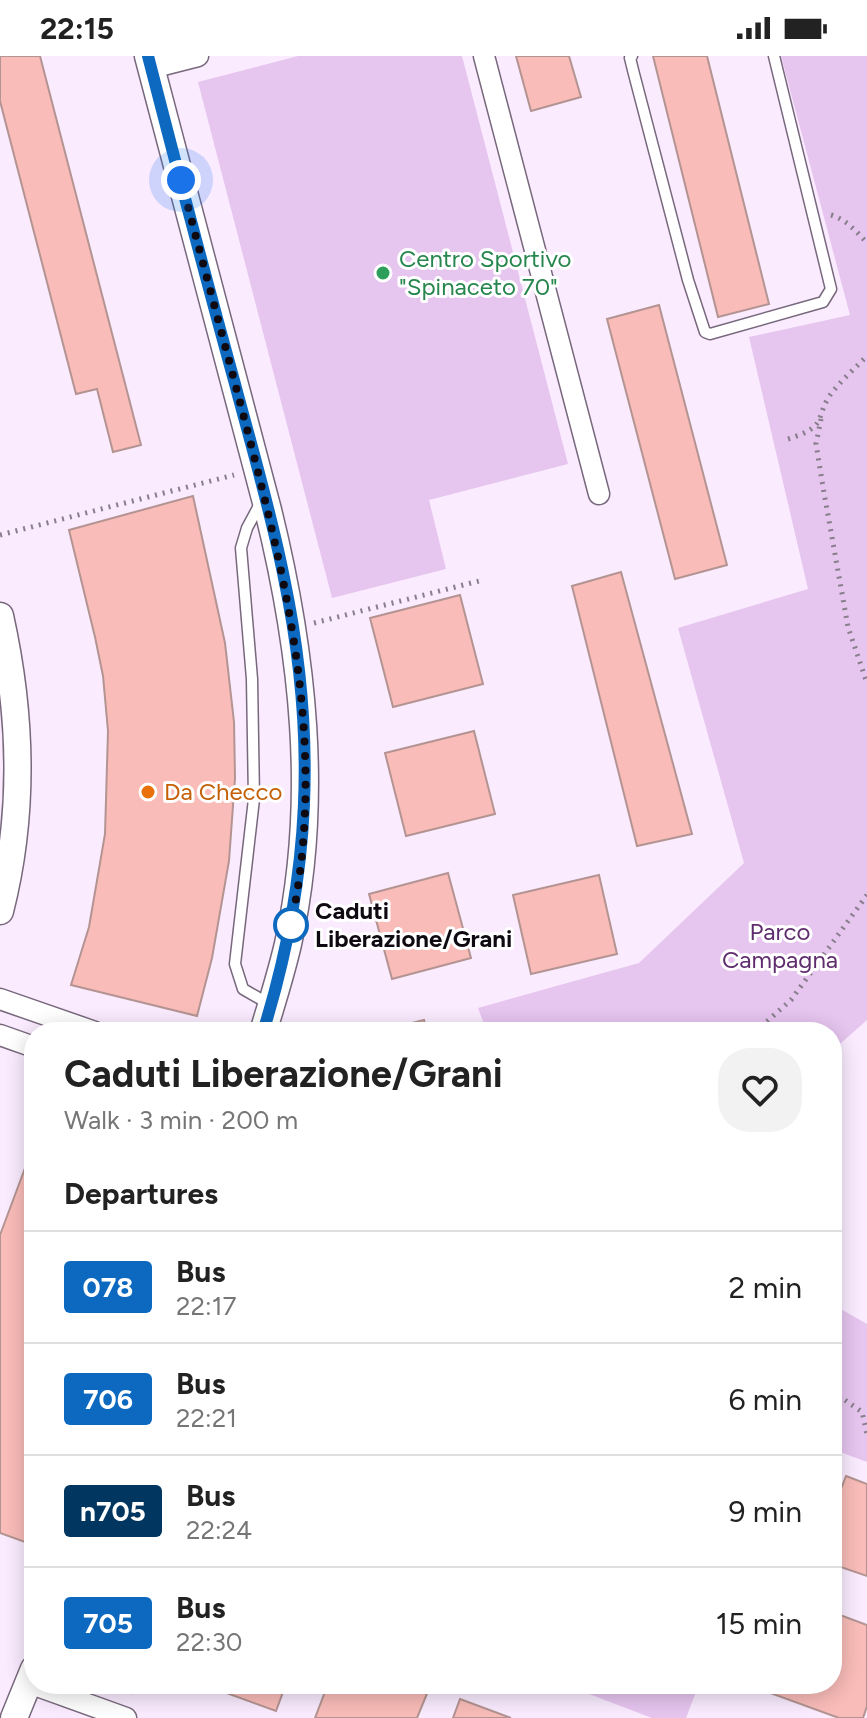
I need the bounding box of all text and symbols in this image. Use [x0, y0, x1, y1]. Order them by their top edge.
text: 22:15 [40, 10, 114, 47]
your location [161, 160, 201, 200]
place label: Centro Sportivo "Spinaceto 70" [399, 244, 572, 301]
marker: Centro Sportivo "Spinaceto 70" [374, 264, 392, 282]
place label: Da Checco [164, 777, 282, 806]
marker: Da Checco [139, 783, 157, 801]
place label: Caduti Liberazione/Grani [315, 896, 512, 953]
marker: Caduti Liberazione/Grani [274, 908, 308, 942]
park label: Parco Campagna [722, 917, 838, 974]
button: heart [718, 1048, 802, 1132]
text: Caduti Liberazione/Grani [64, 1051, 503, 1097]
text: Walk · 3 min · 200 m [64, 1104, 298, 1136]
text: Departures [64, 1175, 218, 1212]
text: Bus [176, 1253, 225, 1290]
text: 2 min [729, 1269, 802, 1306]
text: 078 [83, 1270, 133, 1304]
text: 22:17 [176, 1290, 236, 1322]
text: Bus [176, 1365, 225, 1402]
text: 6 min [728, 1381, 802, 1418]
text: 706 [83, 1382, 133, 1416]
text: 22:21 [176, 1402, 237, 1434]
text: Bus [186, 1477, 235, 1514]
text: 9 min [728, 1493, 802, 1530]
text: n705 [80, 1494, 146, 1528]
text: 22:24 [186, 1514, 252, 1546]
text: Bus [176, 1589, 225, 1626]
text: 15 min [716, 1605, 802, 1642]
text: 705 [83, 1606, 133, 1640]
text: 22:30 [176, 1626, 242, 1658]

